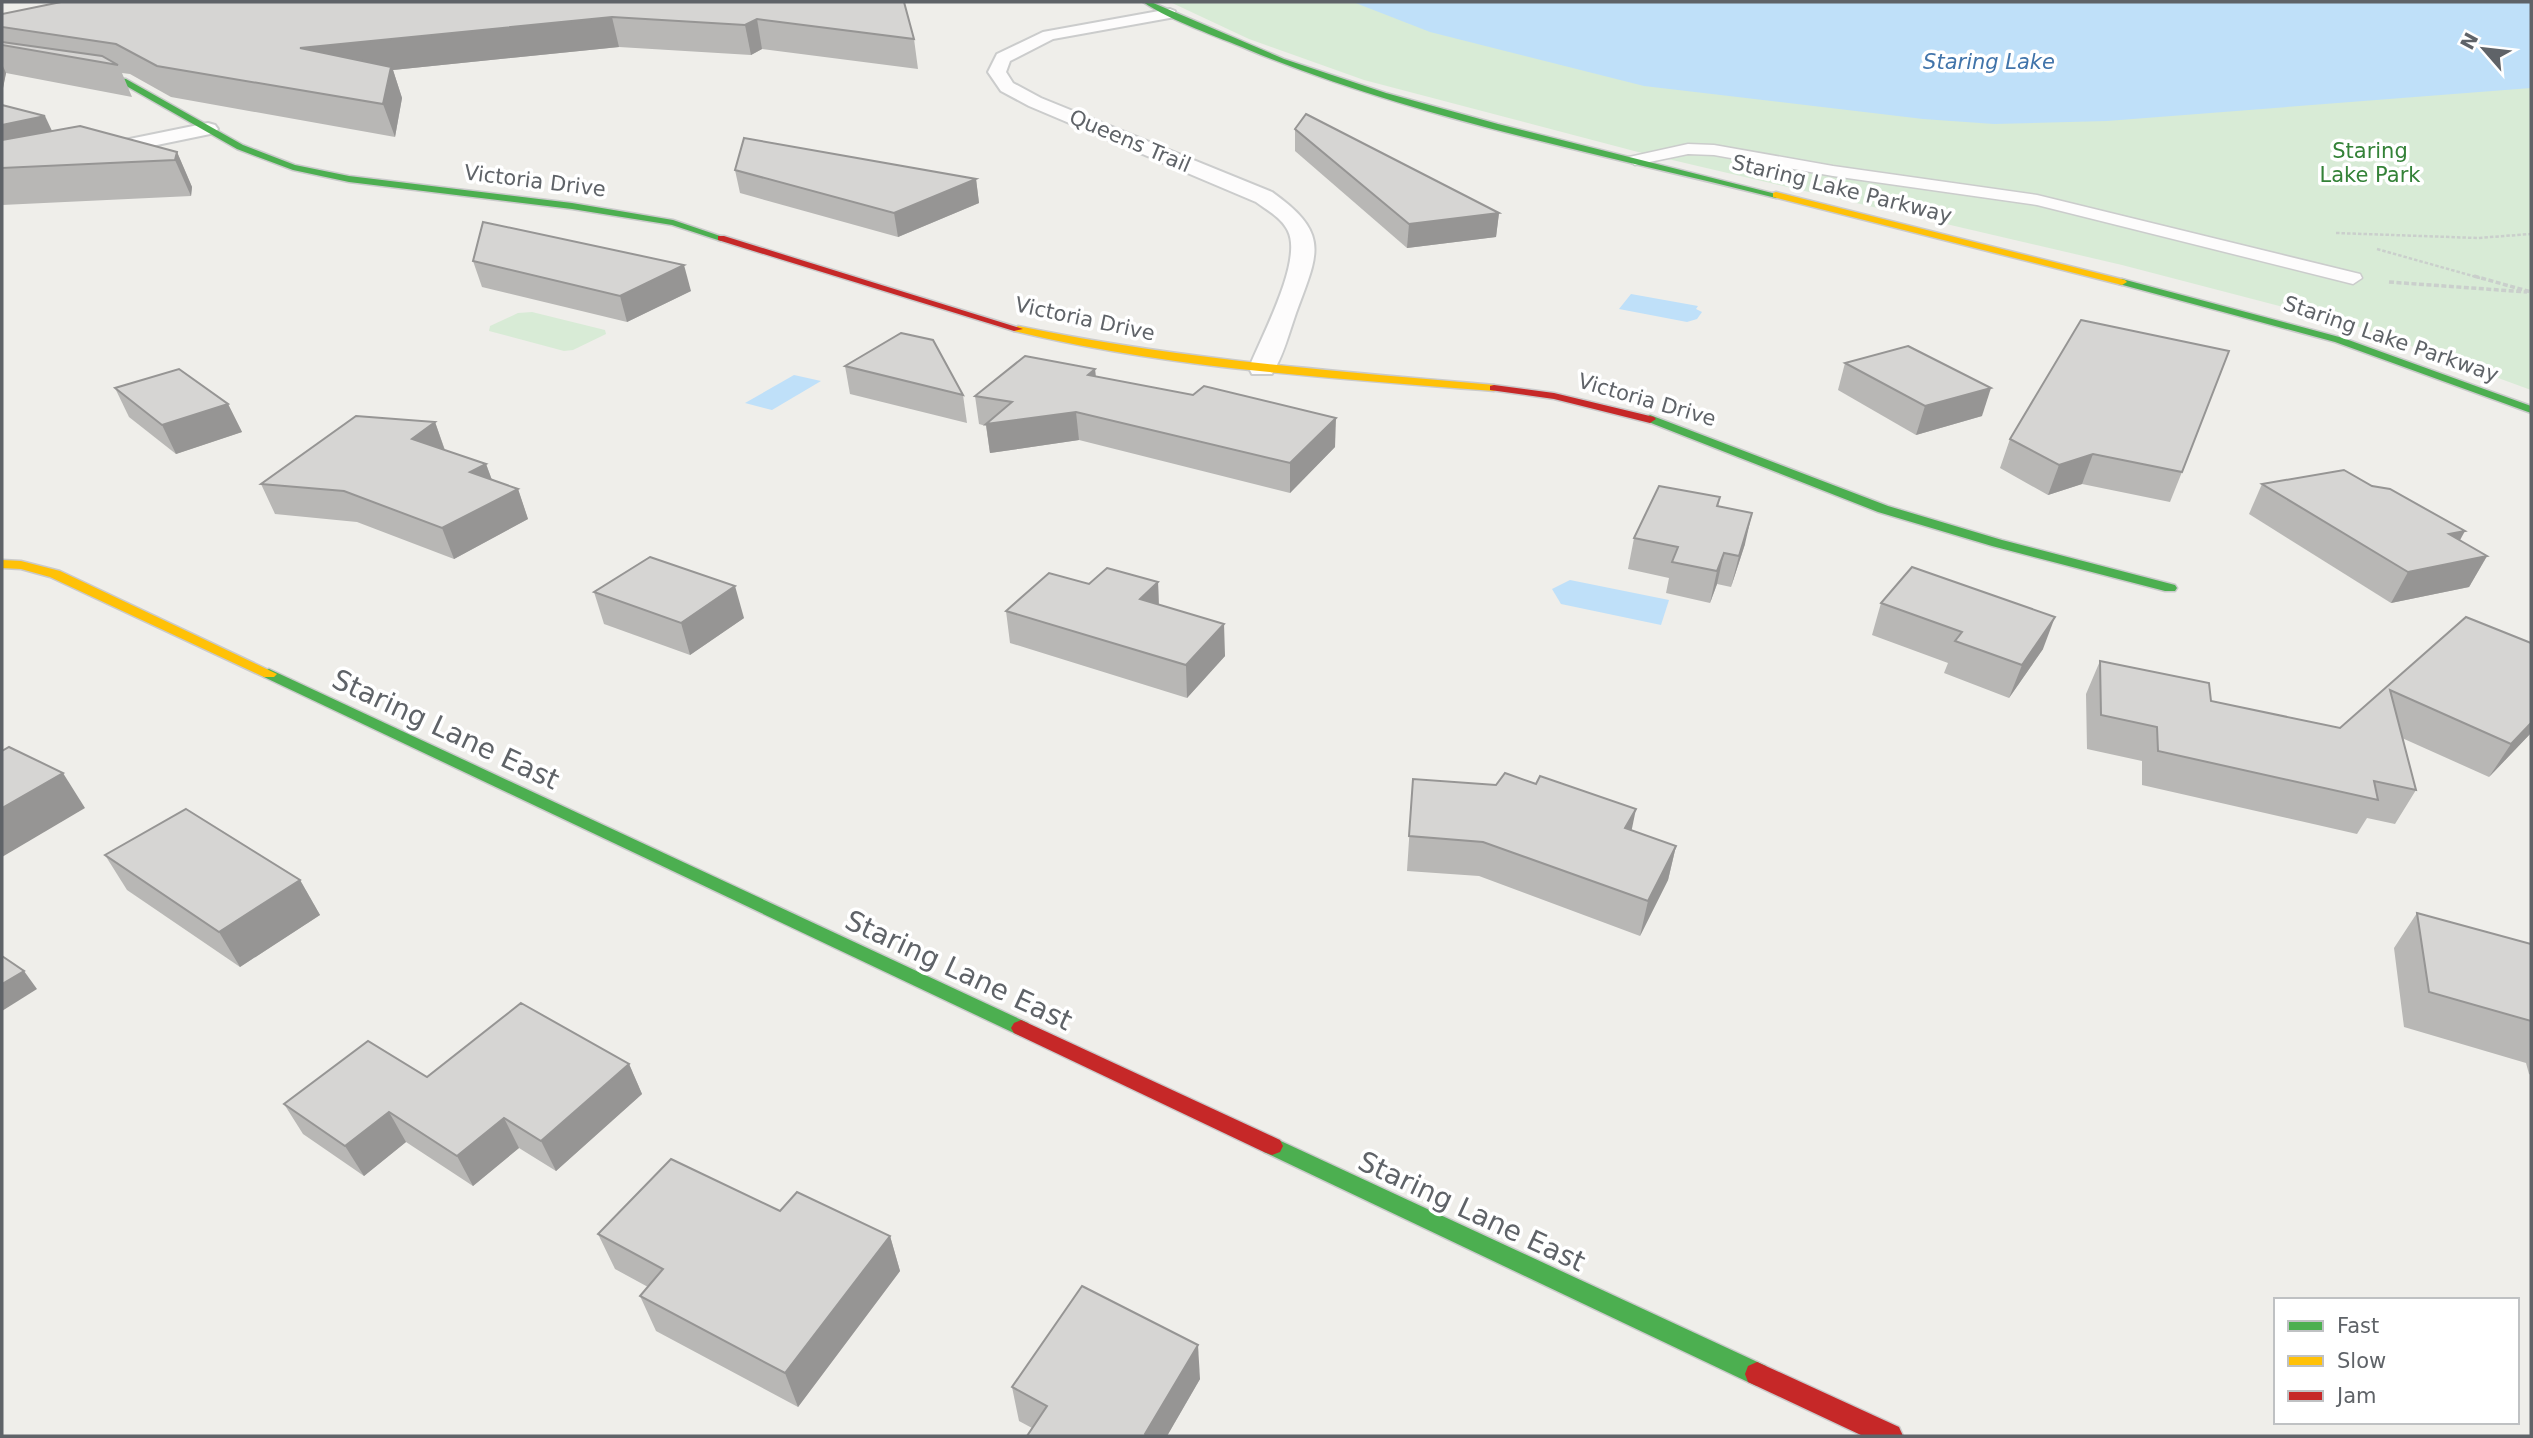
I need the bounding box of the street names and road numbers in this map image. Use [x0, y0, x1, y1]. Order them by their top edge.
street label: Queens Trail [1066, 105, 1194, 177]
street label: Staring Lake Parkway [1730, 150, 1954, 228]
street label: Victoria Drive [463, 160, 607, 202]
street label: Staring Lake Parkway [2280, 291, 2502, 387]
street label: Victoria Drive [1013, 292, 1157, 346]
street label: Victoria Drive [1575, 369, 1719, 431]
street label: Staring Lane East [327, 662, 565, 797]
street label: Staring Lane East [840, 903, 1078, 1038]
street label: Staring Lane East [1353, 1144, 1591, 1279]

